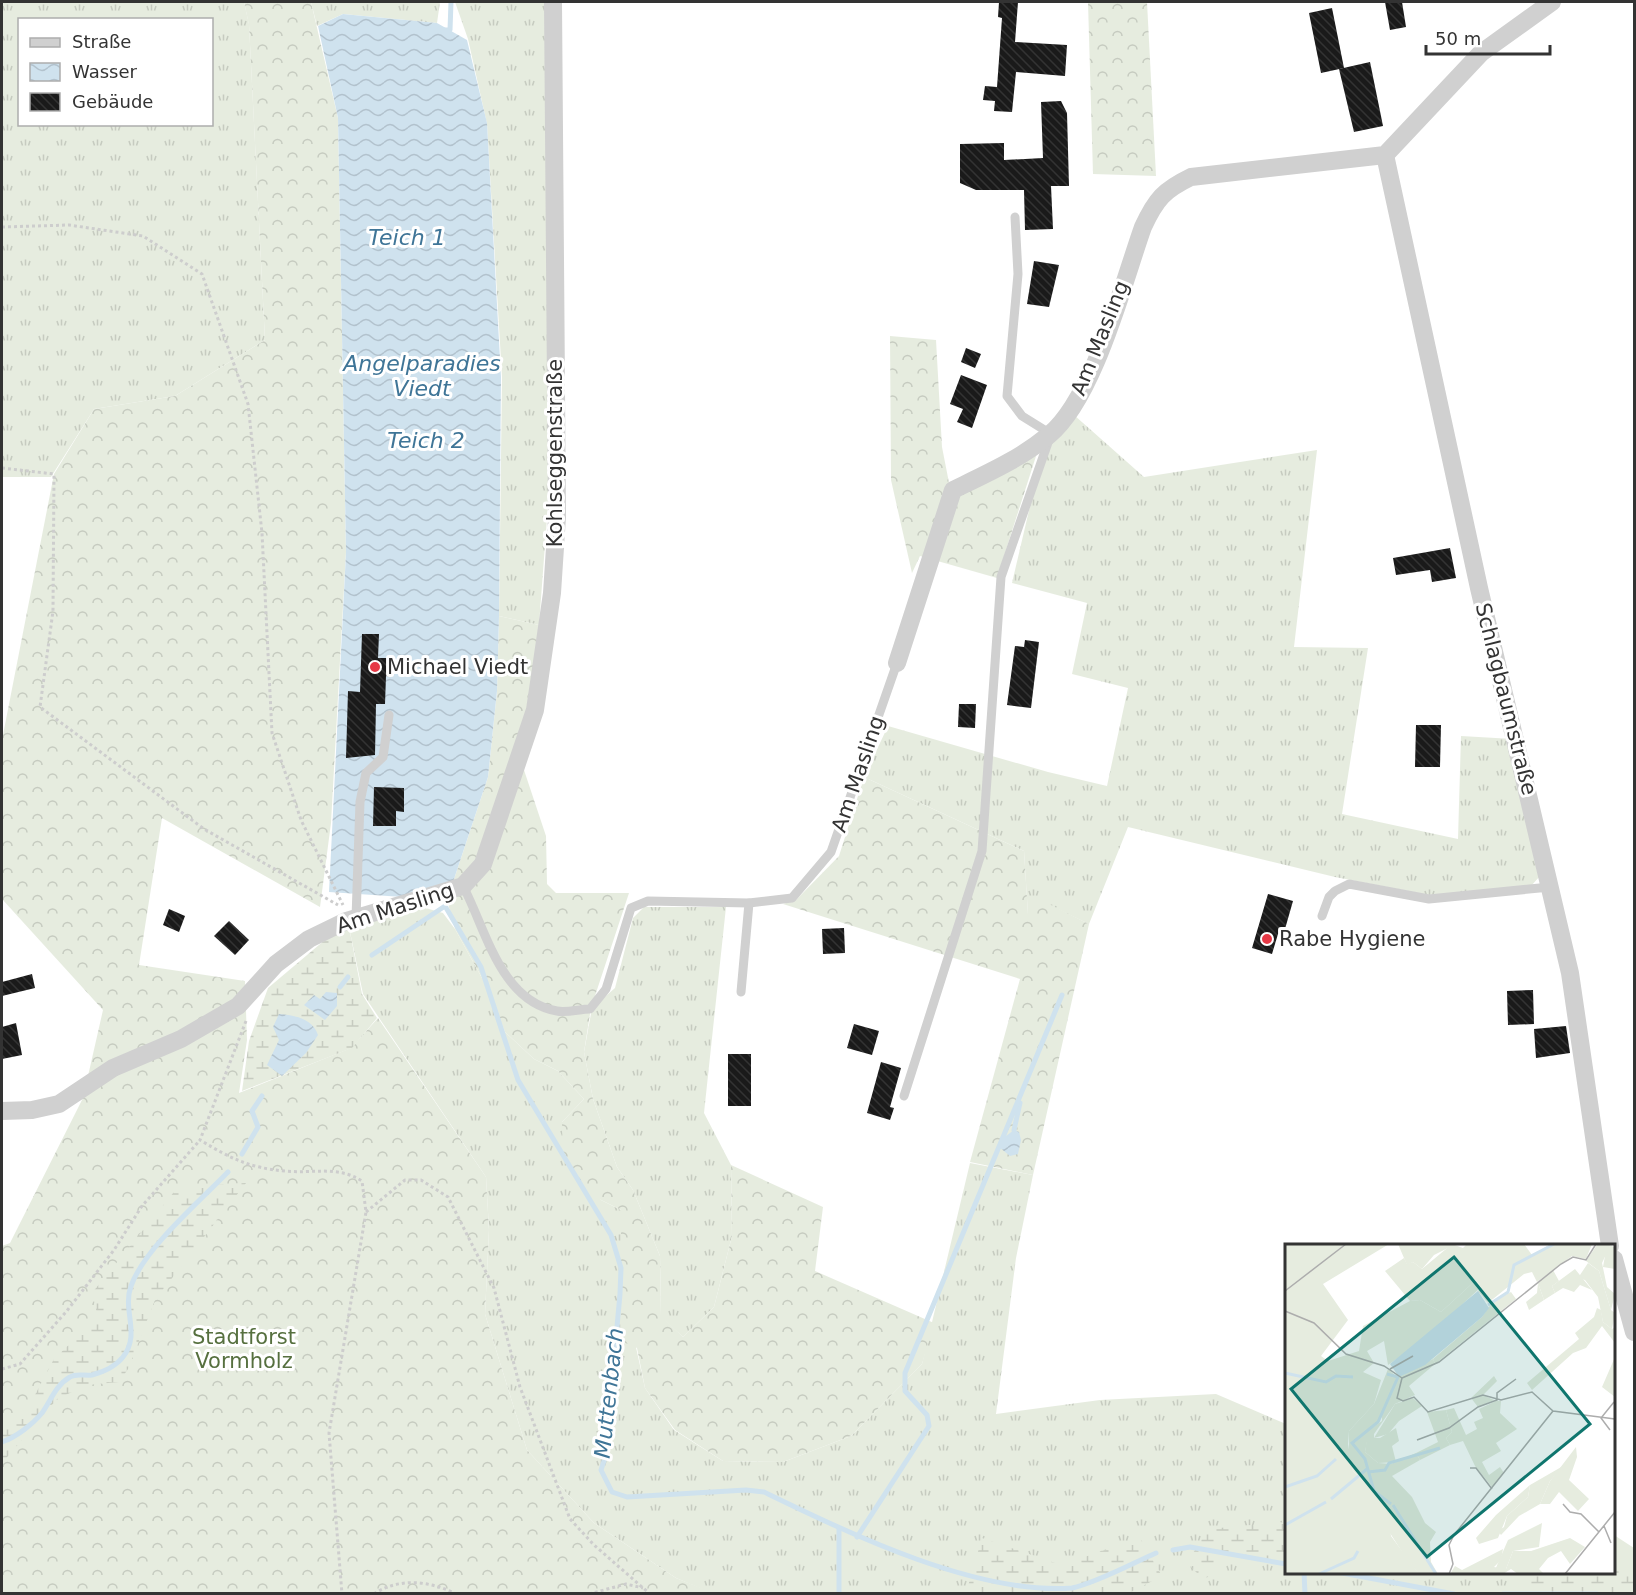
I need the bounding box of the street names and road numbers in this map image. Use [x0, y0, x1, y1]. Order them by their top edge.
street label: Am Masling [1066, 277, 1134, 399]
street label: Kohlseggenstraße [543, 359, 567, 547]
street label: Schlagbaumstraße [1471, 601, 1541, 797]
street label: Am Masling [827, 713, 889, 835]
street label: Am Masling [333, 878, 457, 938]

